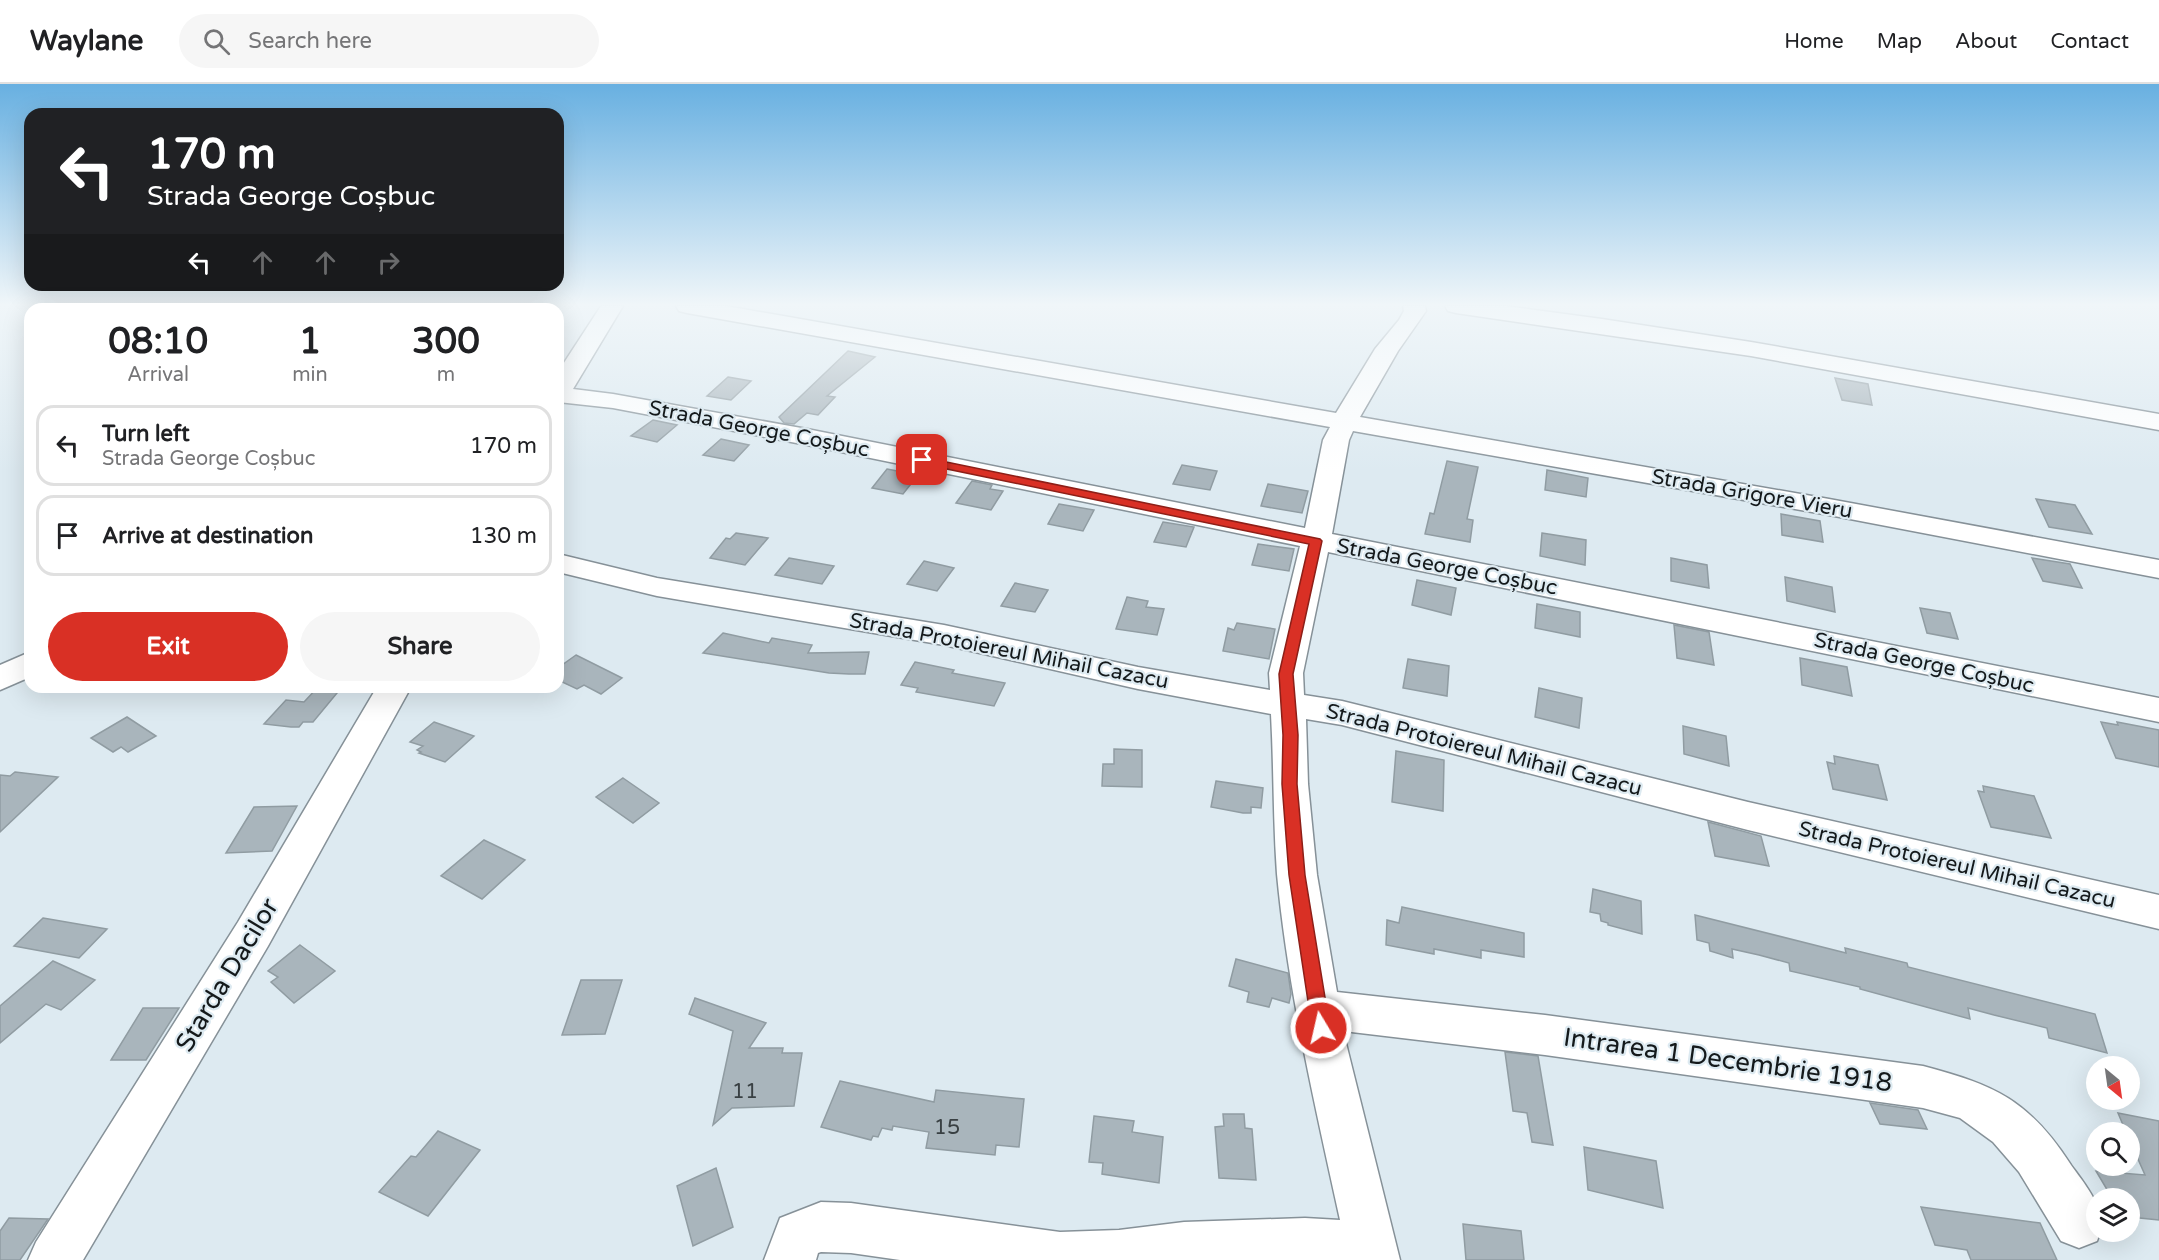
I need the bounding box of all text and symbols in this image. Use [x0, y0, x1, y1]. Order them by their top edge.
search box [179, 14, 599, 68]
text: Waylane [30, 24, 143, 58]
icon: search [200, 25, 233, 58]
text: Search here [248, 28, 372, 54]
text: Home [1784, 29, 1844, 54]
text: Map [1877, 29, 1922, 54]
text: About [1955, 29, 2017, 54]
text: Contact [2050, 29, 2129, 54]
text: 170 m [147, 129, 276, 180]
icon: left [48, 132, 126, 210]
text: Strada George Coșbuc [147, 180, 435, 213]
icon: left [183, 246, 216, 279]
icon: ahead [246, 246, 279, 279]
icon: ahead [309, 246, 342, 279]
icon: right [372, 246, 405, 279]
text: 08:10 [108, 320, 208, 363]
text: 1 [299, 320, 321, 363]
text: 300 [412, 320, 480, 363]
text: Arrival [127, 363, 189, 387]
text: min [292, 363, 328, 387]
text: m [437, 363, 455, 387]
street label: Strada George Coșbuc [647, 395, 871, 463]
text: Turn left [102, 421, 190, 447]
icon: left [51, 429, 84, 462]
text: 170 m [470, 433, 537, 459]
pin [896, 434, 947, 485]
icon: arrive [905, 443, 938, 476]
text: Strada George Coșbuc [102, 447, 315, 471]
street label: Strada Grigore Vieru [1650, 464, 1854, 524]
icon: arrive [51, 519, 84, 552]
text: Arrive at destination [102, 523, 313, 549]
text: 130 m [470, 523, 537, 549]
street label: Strada George Coșbuc [1335, 533, 1559, 601]
street label: Strada Protoiereul Mihail Cazacu [847, 608, 1171, 694]
button: Exit [48, 612, 288, 681]
button: Share [300, 612, 540, 681]
street label: Strada George Coșbuc [1812, 627, 2036, 699]
street label: Strada Protoiereul Mihail Cazacu [1324, 699, 1644, 801]
street label: Strada Protoiereul Mihail Cazacu [1796, 816, 2118, 914]
street label: Starda Dacilor [169, 893, 285, 1057]
position arrow [1289, 996, 1353, 1060]
street label: Intrarea 1 Decembrie 1918 [1562, 1022, 1894, 1098]
north arrow [2086, 1056, 2140, 1110]
map controls [2086, 1056, 2140, 1242]
house number: 11 [732, 1079, 758, 1104]
house number: 15 [934, 1115, 960, 1140]
button: search [2086, 1122, 2140, 1176]
button: layers [2086, 1188, 2140, 1242]

